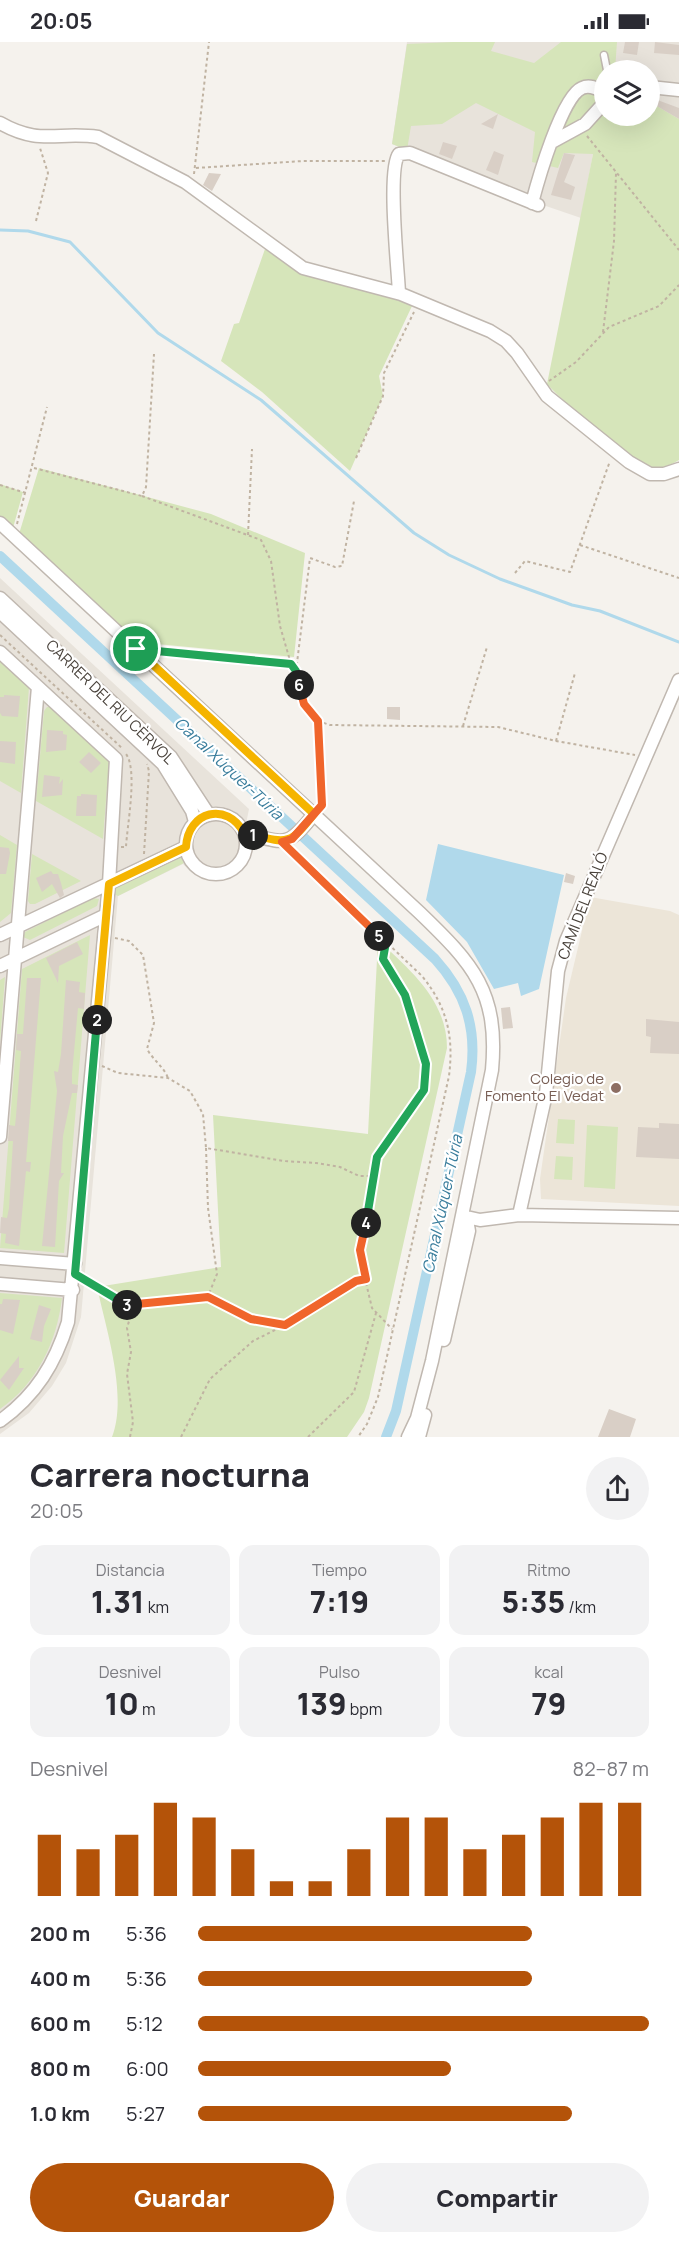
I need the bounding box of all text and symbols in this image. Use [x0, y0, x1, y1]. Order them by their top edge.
text: 20:05 [30, 6, 92, 36]
map controls [594, 60, 660, 126]
button: layers [594, 60, 660, 126]
pin [110, 623, 161, 674]
icon: arrive [119, 632, 152, 665]
street label: CARRER DEL RIU CÈRVOL [42, 635, 179, 769]
pin: 6 [284, 670, 314, 700]
text: 6 [294, 674, 304, 696]
water label: Canal Xúquer-Túria [170, 712, 289, 825]
pin: 1 [238, 820, 268, 850]
text: 1 [249, 824, 257, 846]
street label: CAMÍ DEL REALÓ [552, 849, 613, 962]
pin: 5 [364, 921, 394, 951]
text: 5 [374, 925, 384, 947]
pin: 2 [82, 1005, 112, 1035]
text: 2 [92, 1009, 102, 1031]
place label: Colegio de Fomento El Vedat [485, 1068, 604, 1106]
marker: Colegio de Fomento El Vedat [609, 1081, 623, 1095]
water label: Canal Xúquer-Túria [417, 1132, 468, 1275]
pin: 4 [351, 1208, 381, 1238]
text: 4 [361, 1212, 371, 1234]
pin: 3 [112, 1290, 142, 1320]
text: 3 [122, 1294, 132, 1316]
text: Carrera nocturna [30, 1452, 310, 1497]
button: share [586, 1457, 649, 1520]
text: 20:05 [30, 1497, 83, 1524]
text: Distancia [96, 1559, 165, 1581]
text: Tiempo [312, 1559, 367, 1581]
text: Ritmo [527, 1559, 570, 1581]
text: 1.31 [91, 1581, 144, 1622]
text: 7:19 [310, 1581, 369, 1622]
text: 5:35 [501, 1581, 565, 1622]
text: km [144, 1596, 169, 1618]
text: /km [565, 1596, 596, 1618]
text: Desnivel [99, 1661, 161, 1683]
text: Pulso [319, 1661, 360, 1683]
text: kcal [534, 1661, 563, 1683]
text: 10 [105, 1683, 139, 1724]
text: 139 [297, 1683, 347, 1724]
text: 79 [531, 1683, 566, 1724]
text: m [139, 1698, 155, 1720]
text: bpm [347, 1698, 382, 1720]
text: Desnivel [30, 1755, 108, 1782]
text: 82–87 m [573, 1755, 649, 1782]
text: 200 m [30, 1920, 90, 1947]
text: 5:36 [126, 1920, 167, 1947]
text: 400 m [30, 1965, 90, 1992]
text: 5:36 [126, 1965, 167, 1992]
text: 600 m [30, 2010, 91, 2037]
text: 5:12 [126, 2010, 163, 2037]
text: 800 m [30, 2055, 91, 2082]
text: 6:00 [126, 2055, 169, 2082]
text: 1.0 km [30, 2100, 90, 2127]
text: 5:27 [126, 2100, 165, 2127]
button: Guardar [30, 2163, 334, 2232]
button: Compartir [346, 2163, 649, 2232]

